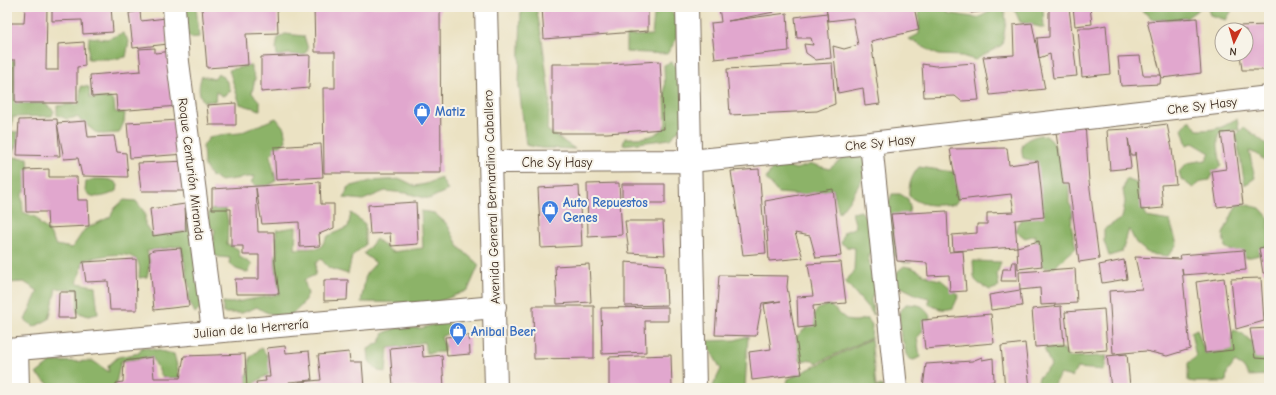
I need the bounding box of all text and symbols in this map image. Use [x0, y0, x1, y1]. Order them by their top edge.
north arrow [1214, 22, 1254, 62]
text: N [1229, 45, 1237, 58]
street label: Avenida General Bernardino Caballero [480, 89, 503, 305]
street label: Che Sy Hasy [1166, 94, 1238, 117]
street label: Roque Centurión Miranda [175, 97, 208, 241]
shop icon: Matiz [412, 101, 432, 126]
place label: Matiz [435, 104, 466, 119]
street label: Che Sy Hasy [844, 131, 916, 154]
street label: Che Sy Hasy [522, 155, 592, 170]
place label: Auto Repuestos Genes [563, 195, 648, 225]
shop icon: Auto Repuestos Genes [540, 199, 560, 224]
street label: Julian de la Herrería [193, 316, 309, 341]
shop icon: Anibal Beer [448, 321, 468, 346]
place label: Anibal Beer [471, 324, 536, 339]

